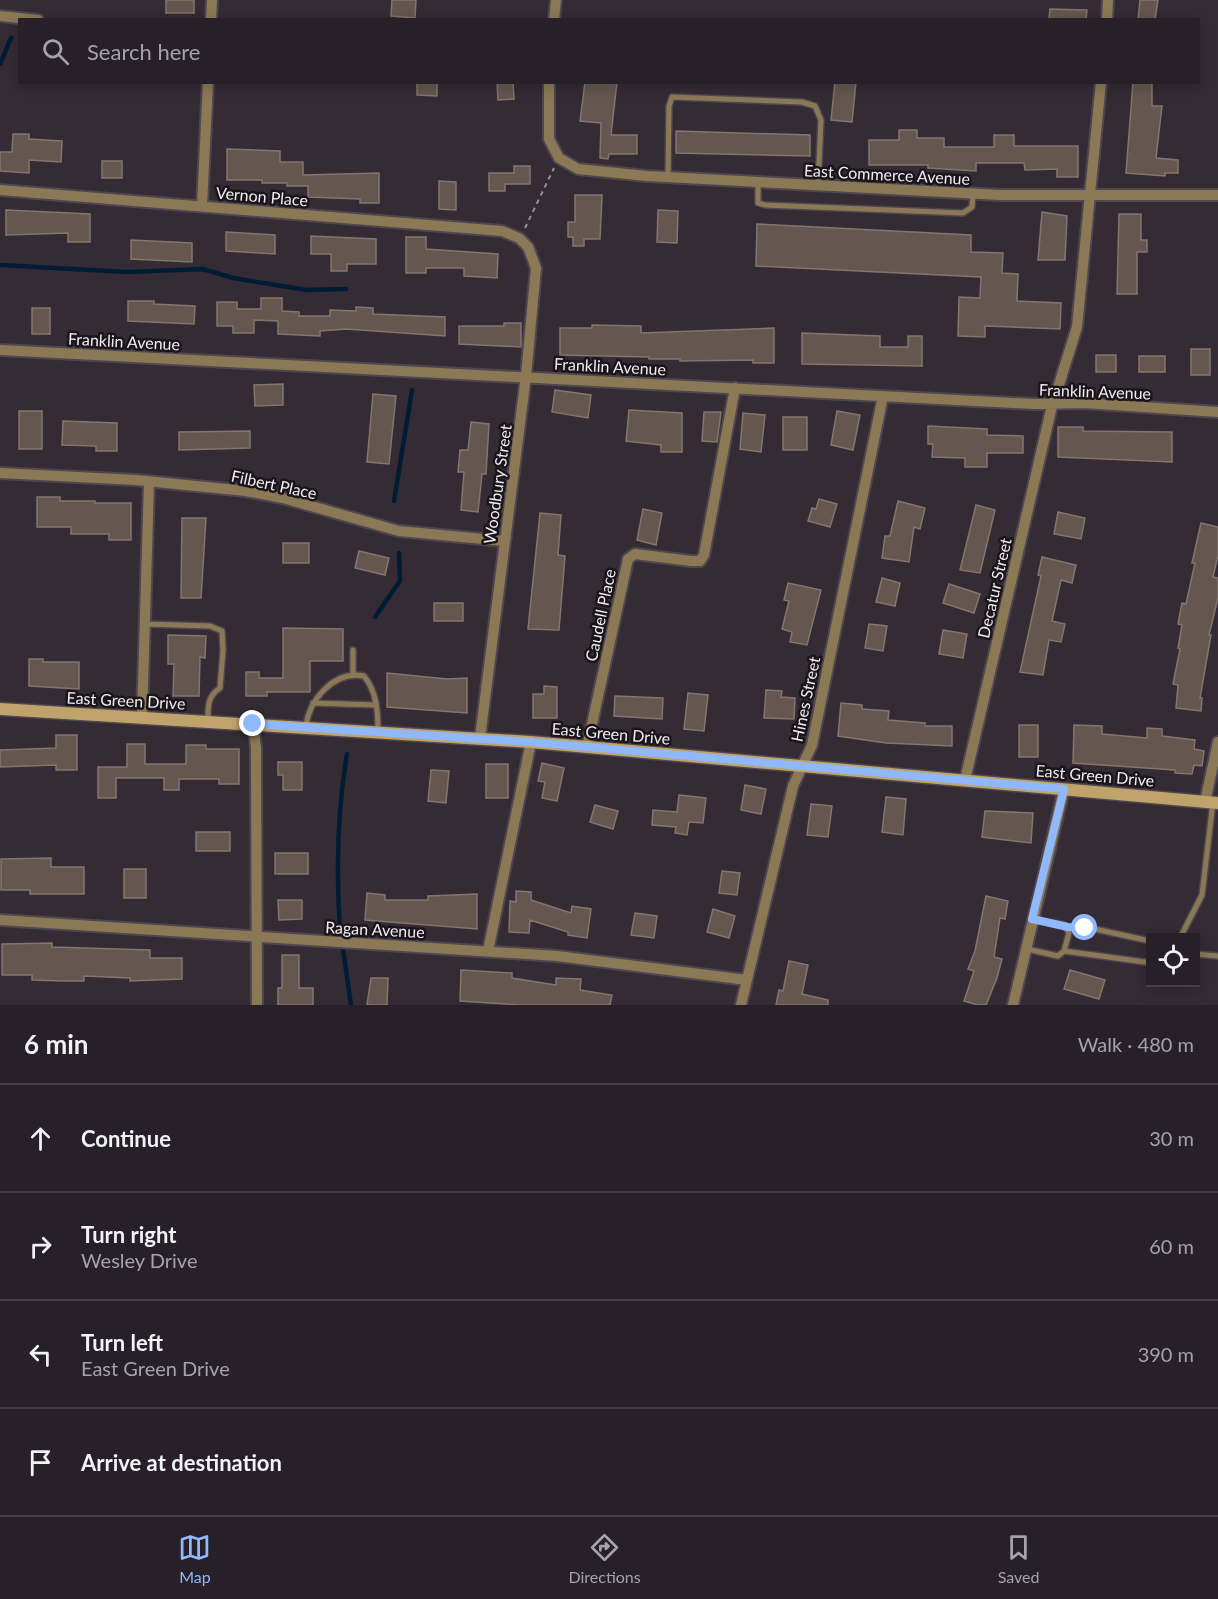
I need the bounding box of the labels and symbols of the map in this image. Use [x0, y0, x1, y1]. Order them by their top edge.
street label: East Commerce Avenue [804, 160, 970, 188]
street label: Vernon Place [215, 183, 309, 209]
street label: Franklin Avenue [68, 329, 180, 353]
street label: Franklin Avenue [554, 354, 666, 378]
street label: Franklin Avenue [1039, 380, 1151, 402]
street label: Woodbury Street [479, 423, 515, 545]
street label: Filbert Place [230, 466, 318, 502]
street label: Decatur Street [973, 536, 1015, 640]
street label: Caudell Place [581, 567, 619, 663]
street label: Hines Street [787, 654, 823, 743]
street label: East Green Drive [66, 687, 186, 713]
route end [239, 710, 265, 736]
street label: East Green Drive [551, 718, 671, 748]
street label: East Green Drive [1035, 760, 1155, 790]
route start [1071, 914, 1097, 940]
street label: Ragan Avenue [325, 917, 425, 941]

